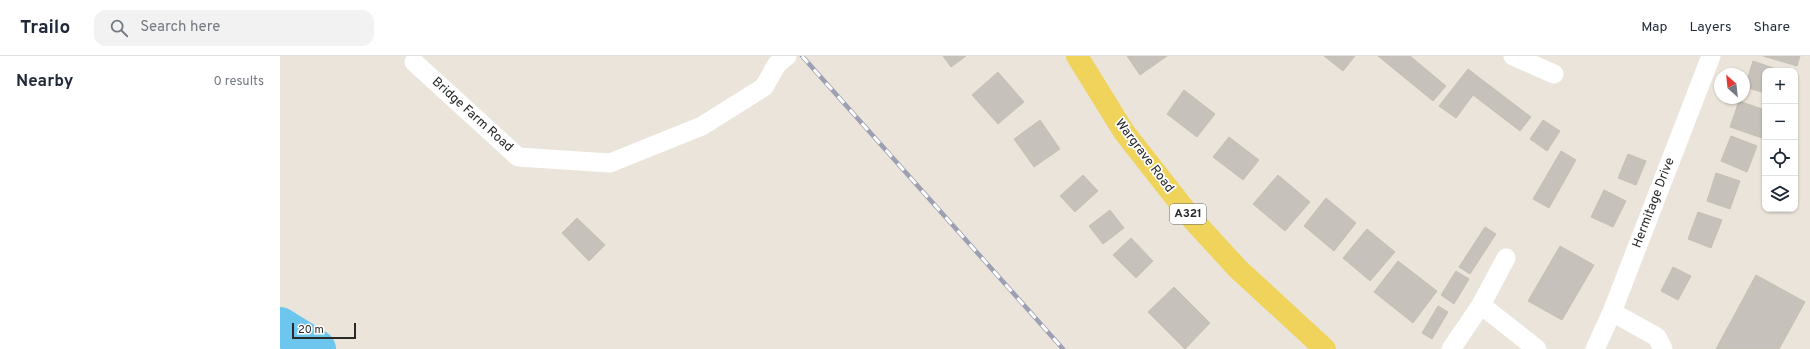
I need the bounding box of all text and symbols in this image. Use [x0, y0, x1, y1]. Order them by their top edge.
search box [94, 10, 374, 46]
text: Trailo [20, 16, 70, 40]
icon: search [108, 17, 130, 39]
text: Search here [140, 18, 220, 37]
text: Map [1641, 19, 1667, 36]
text: Layers [1689, 19, 1731, 36]
text: Share [1753, 19, 1790, 36]
north arrow [1714, 68, 1750, 104]
map controls [1762, 68, 1798, 212]
button: + [1762, 68, 1798, 104]
text: Nearby [16, 71, 73, 93]
text: 0 results [213, 74, 264, 90]
street label: Bridge Farm Road [428, 74, 516, 156]
button: − [1762, 104, 1798, 140]
street label: Wargrave Road [1111, 116, 1177, 196]
button: locate [1762, 140, 1798, 176]
street label: Hermitage Drive [1629, 156, 1679, 250]
button: layers [1762, 176, 1798, 212]
road number: A321 [1170, 204, 1206, 224]
scale bar [292, 321, 356, 340]
text: 20 m [298, 323, 324, 337]

